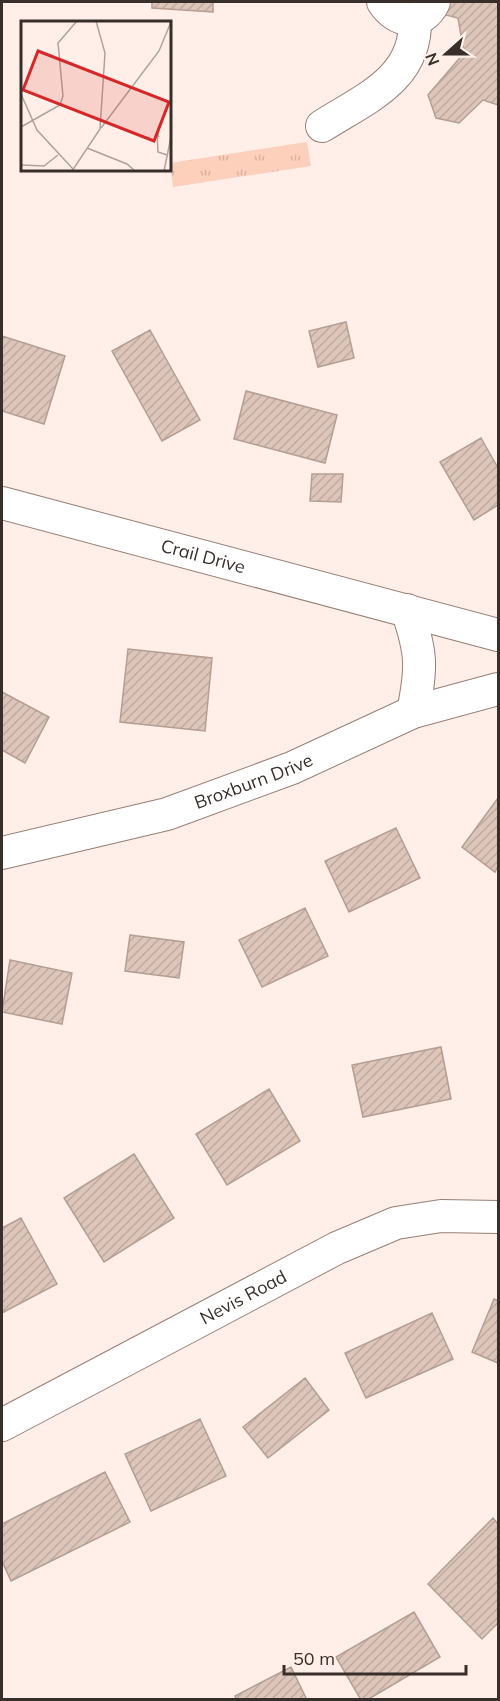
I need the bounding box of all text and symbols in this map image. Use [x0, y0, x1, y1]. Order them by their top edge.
inset map [21, 21, 171, 171]
north arrow [416, 24, 476, 84]
text: N [420, 50, 443, 69]
street label: Crail Drive [158, 534, 248, 578]
street label: Broxburn Drive [191, 748, 316, 814]
street label: Nevis Road [196, 1265, 290, 1329]
scale bar [284, 1638, 466, 1676]
text: 50 m [293, 1647, 335, 1670]

